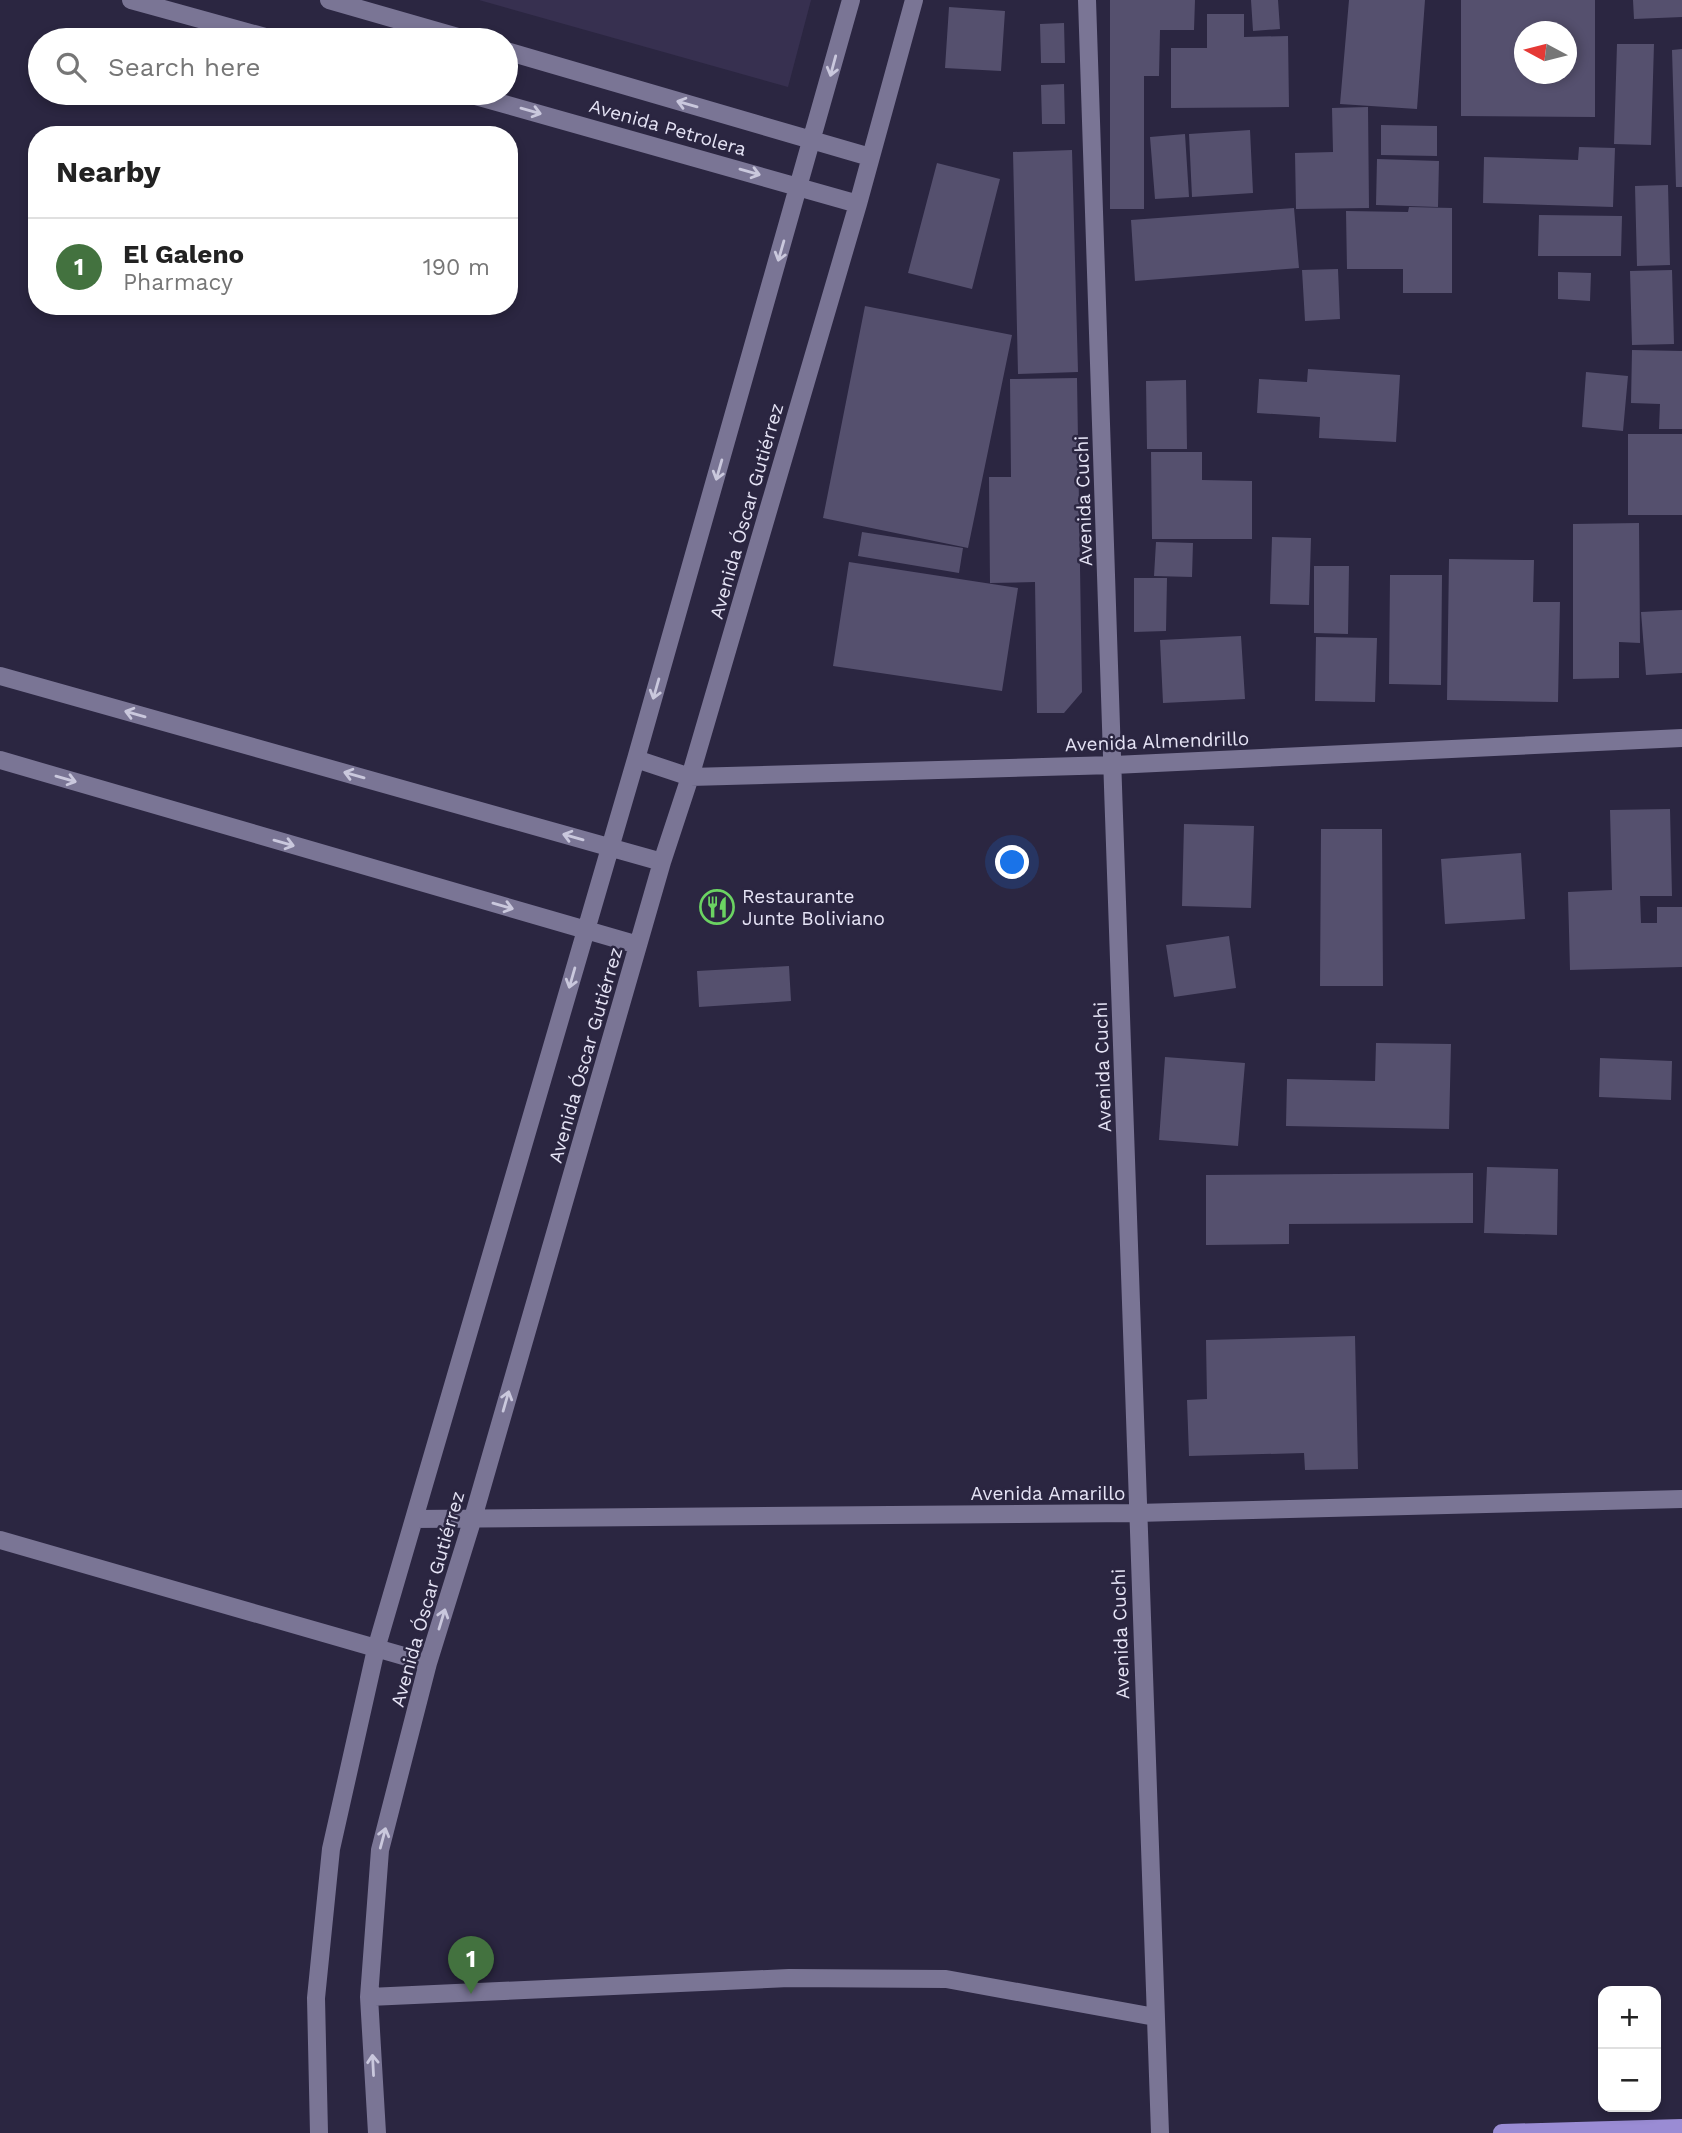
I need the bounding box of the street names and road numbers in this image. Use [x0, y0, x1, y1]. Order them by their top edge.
street label: Avenida Petrolera [587, 94, 749, 161]
street label: Avenida Óscar Gutiérrez [705, 401, 788, 622]
street label: Avenida Cuchi [1070, 435, 1097, 567]
street label: Avenida Almendrillo [1064, 727, 1250, 756]
street label: Avenida Óscar Gutiérrez [544, 945, 627, 1166]
street label: Avenida Cuchi [1089, 1001, 1116, 1133]
street label: Avenida Amarillo [971, 1482, 1125, 1505]
street label: Avenida Óscar Gutiérrez [386, 1489, 469, 1710]
street label: Avenida Cuchi [1107, 1568, 1134, 1700]

